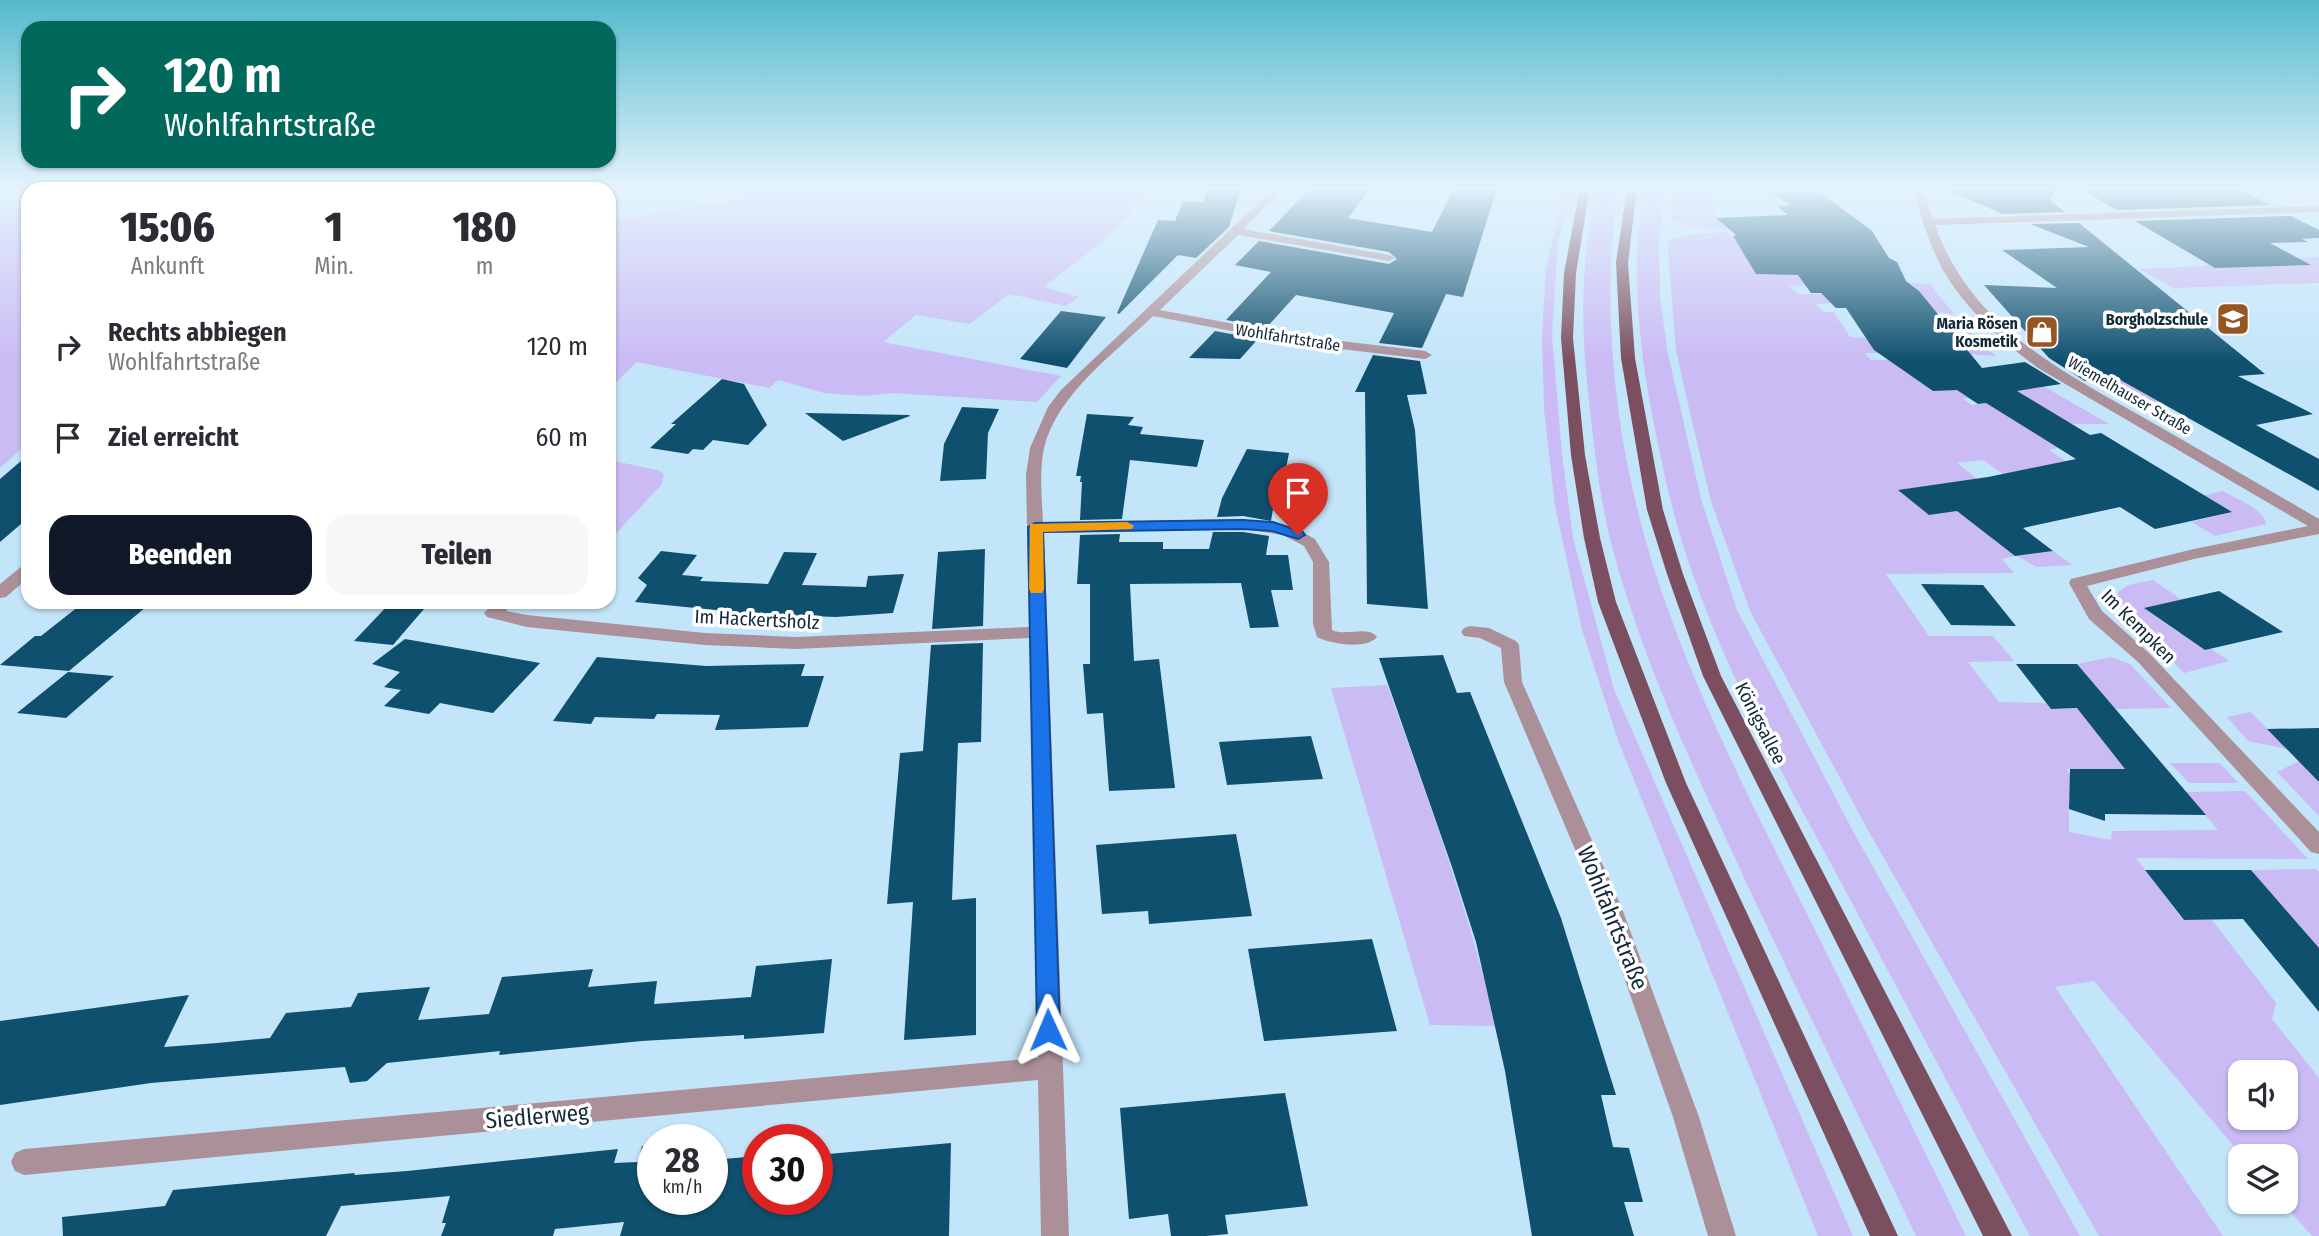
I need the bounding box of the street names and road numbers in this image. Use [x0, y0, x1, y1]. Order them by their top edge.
street label: Wohlfahrtstraße [1234, 320, 1342, 355]
street label: Wiemelhauser Straße [2065, 352, 2195, 439]
street label: Im Kempken [2097, 584, 2181, 668]
street label: Im Hackertsholz [694, 605, 820, 634]
street label: Königsallee [1730, 678, 1791, 768]
street label: Wohlfahrtstraße [1571, 842, 1655, 994]
street label: Siedlerweg [484, 1098, 590, 1134]

